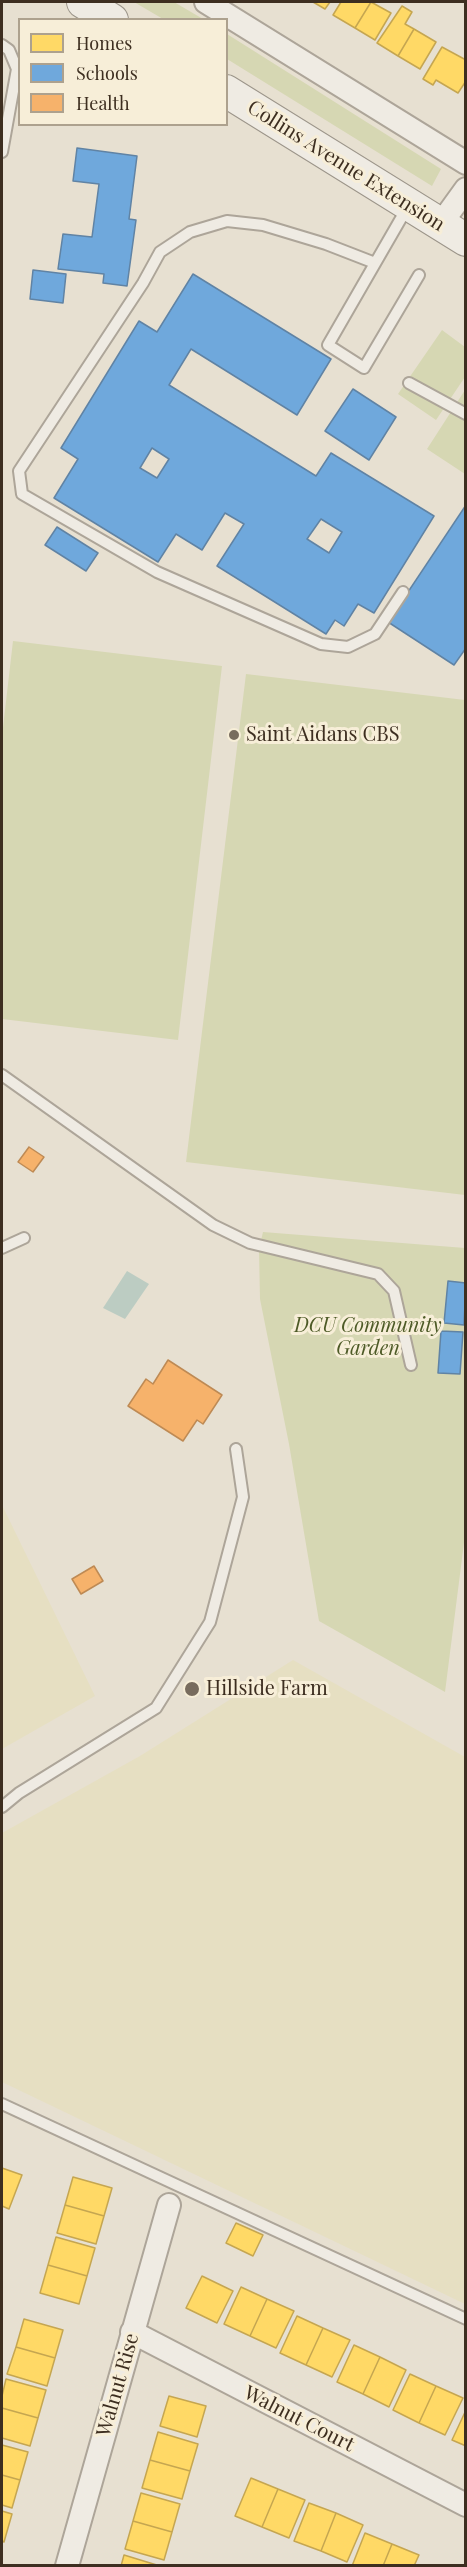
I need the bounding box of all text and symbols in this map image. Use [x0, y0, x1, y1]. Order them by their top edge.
legend [18, 18, 228, 126]
text: Homes [76, 31, 132, 55]
text: Schools [76, 61, 138, 85]
text: Health [76, 91, 129, 115]
street label: Collins Avenue Extension [243, 95, 449, 237]
place label: Saint Aidans CBS [246, 723, 400, 747]
marker: Saint Aidans CBS [227, 728, 241, 742]
park label: DCU Community Garden [294, 1314, 442, 1361]
place label: Hillside Farm [206, 1677, 328, 1701]
marker: Hillside Farm [183, 1680, 201, 1698]
street label: Walnut Rise [92, 2331, 144, 2439]
street label: Walnut Court [240, 2381, 358, 2457]

